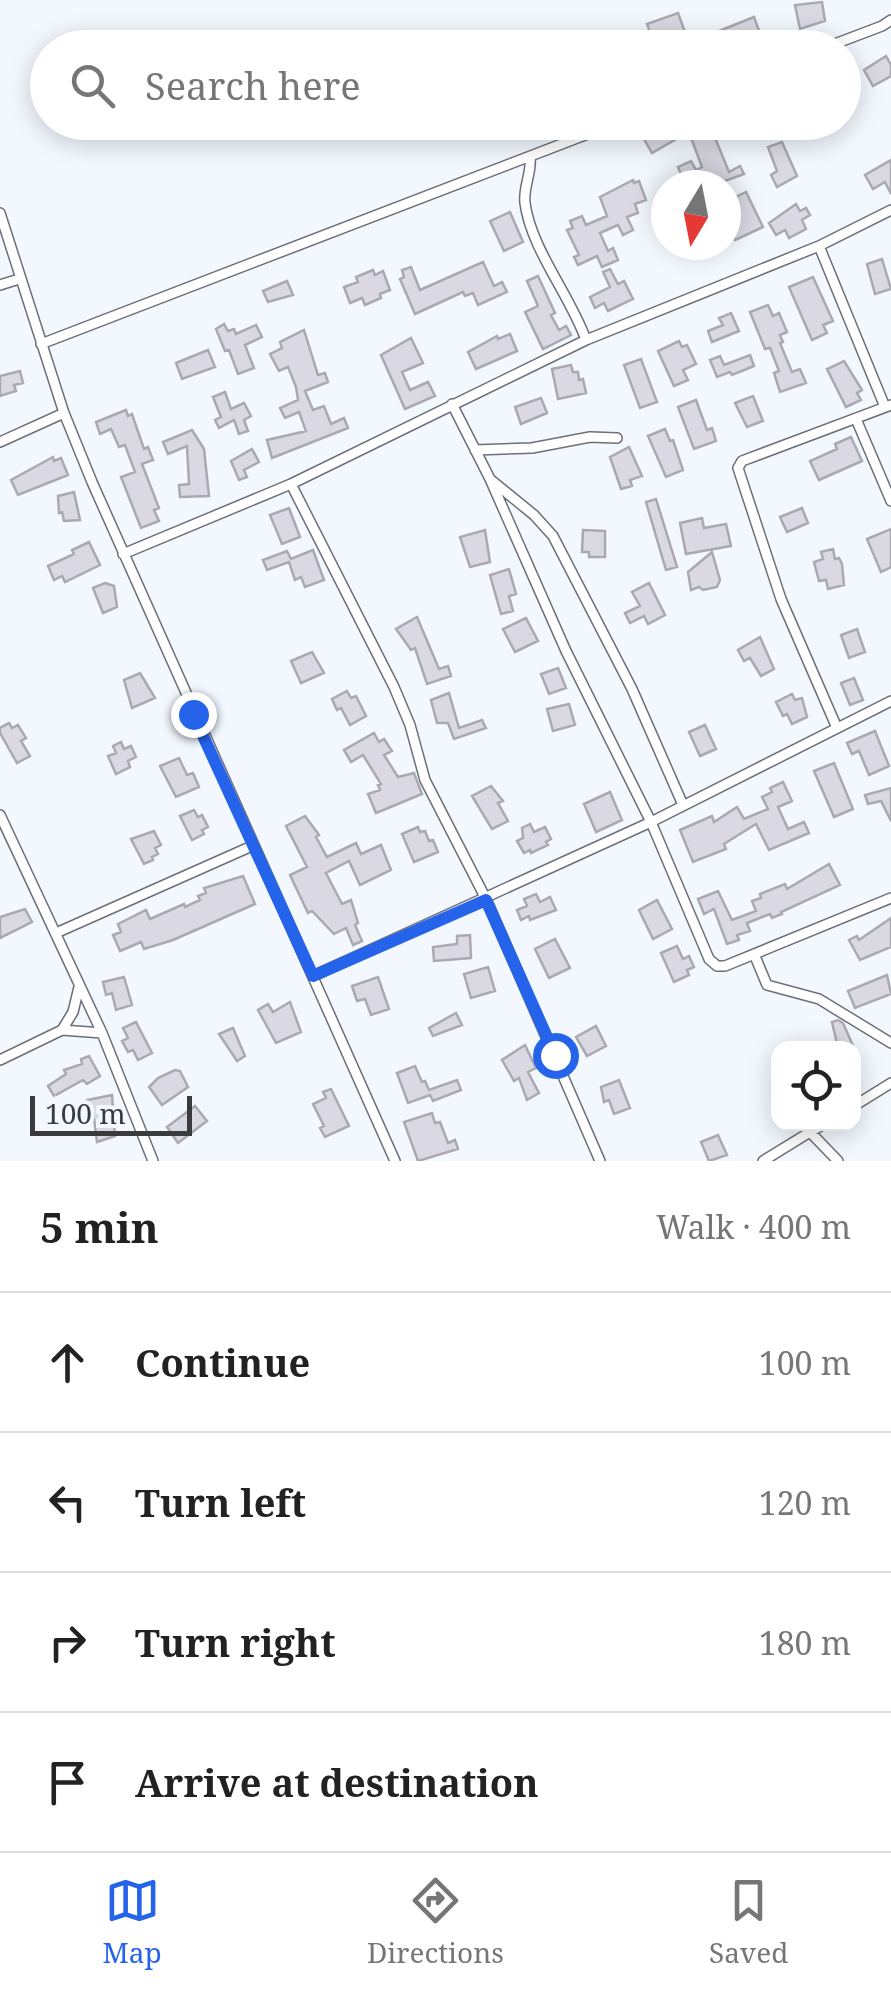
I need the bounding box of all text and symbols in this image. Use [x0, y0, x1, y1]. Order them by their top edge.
search box [30, 30, 861, 140]
icon: search [65, 58, 120, 113]
text: Search here [145, 59, 361, 111]
north arrow [651, 170, 741, 260]
route end [171, 692, 217, 738]
route start [533, 1033, 579, 1079]
map controls [771, 1041, 861, 1131]
button: locate [771, 1041, 861, 1131]
scale bar [30, 1091, 192, 1136]
text: 100 m [45, 1094, 126, 1132]
text: 5 min [40, 1198, 159, 1255]
text: Walk · 400 m [656, 1205, 851, 1248]
icon: ahead [40, 1335, 95, 1390]
text: Continue [135, 1336, 310, 1388]
text: 100 m [759, 1341, 851, 1384]
icon: left [40, 1475, 95, 1530]
text: Turn left [135, 1476, 306, 1528]
text: 120 m [759, 1481, 851, 1524]
icon: right [40, 1615, 95, 1670]
text: Turn right [135, 1616, 336, 1668]
text: 180 m [759, 1621, 851, 1664]
icon: arrive [40, 1755, 95, 1810]
text: Arrive at destination [135, 1756, 539, 1808]
tab: Map [103, 1873, 162, 1971]
tab: Directions [367, 1873, 504, 1971]
tab: Saved [709, 1873, 788, 1971]

